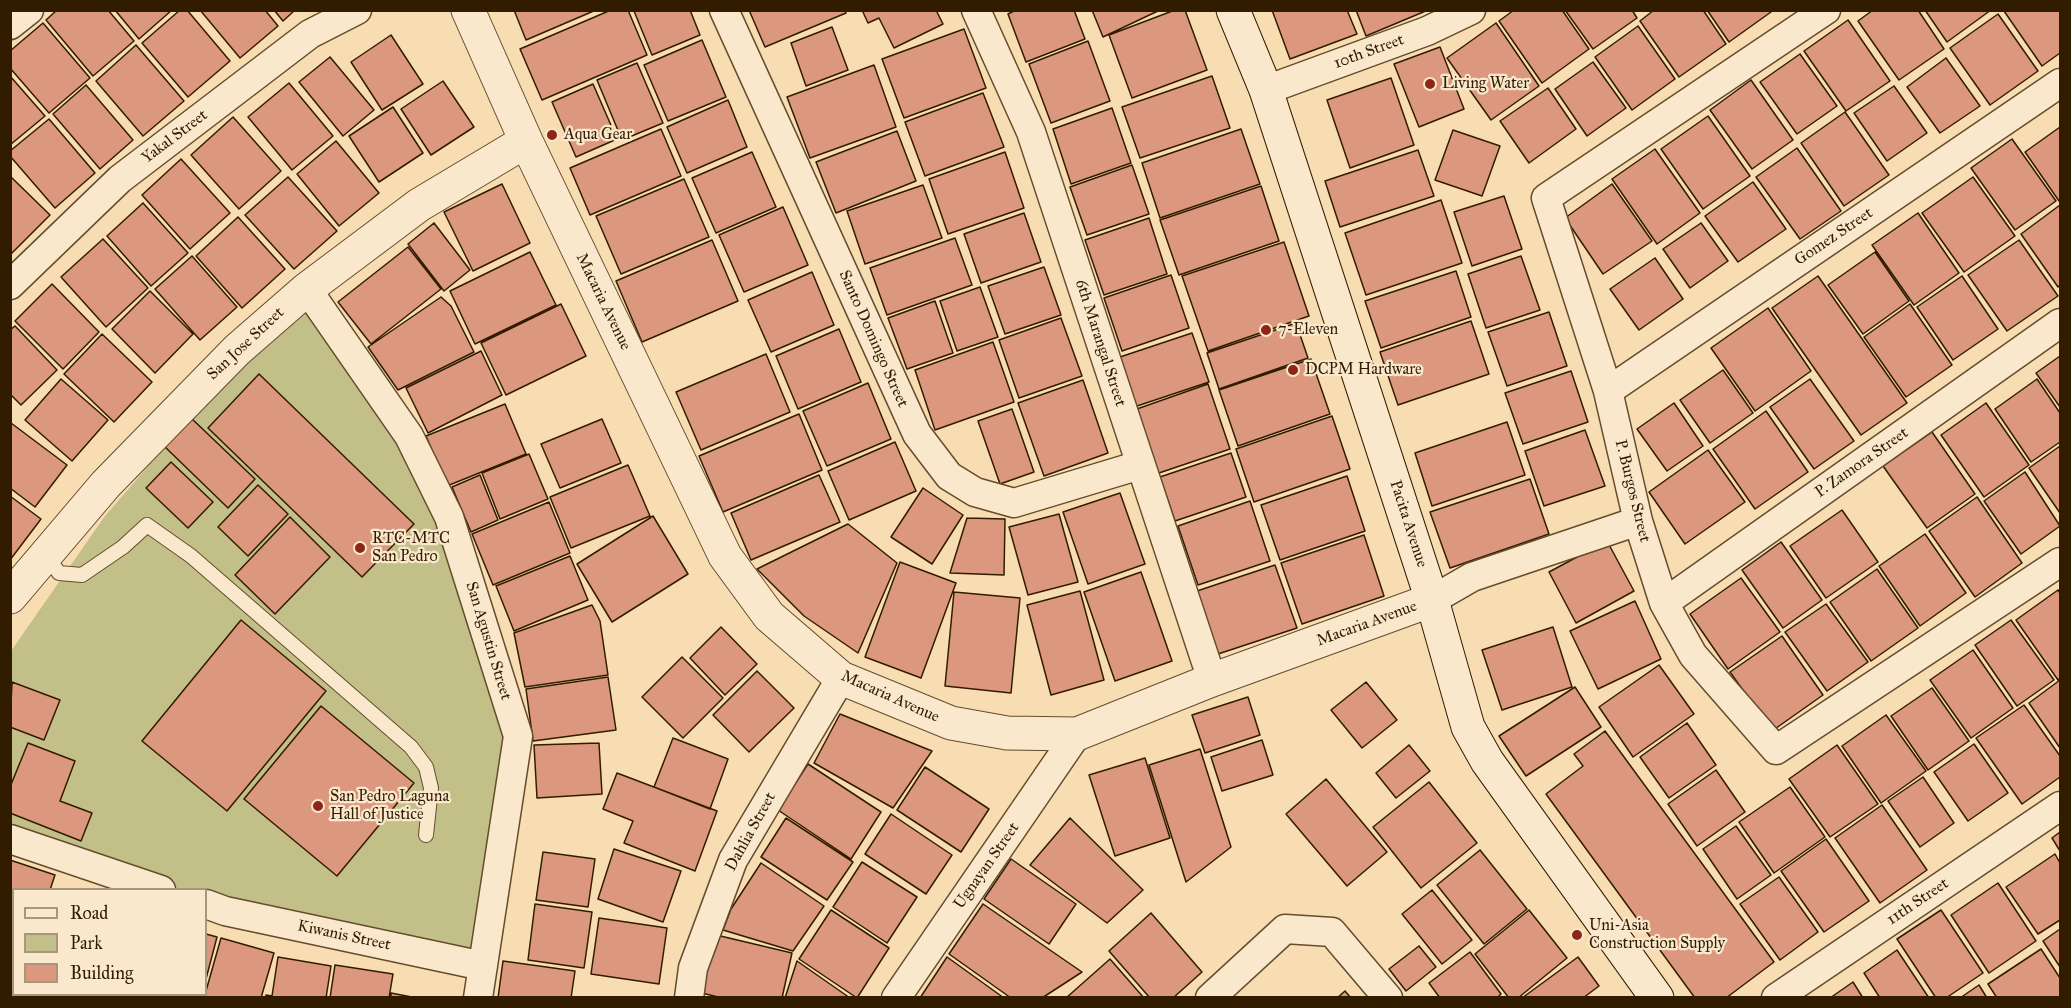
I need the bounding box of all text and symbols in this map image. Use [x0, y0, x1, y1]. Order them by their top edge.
street label: 10th Street [1331, 30, 1407, 74]
place label: Living Water [1442, 74, 1529, 94]
marker: Living Water [1423, 77, 1437, 91]
street label: Yakal Street [138, 106, 212, 168]
place label: Aqua Gear [564, 125, 632, 145]
marker: Aqua Gear [545, 128, 559, 142]
street label: Gomez Street [1791, 204, 1877, 270]
street label: Macaria Avenue [571, 250, 635, 354]
street label: Santo Domingo Street [834, 268, 912, 410]
street label: 6th Marangal Street [1070, 277, 1130, 409]
street label: San Jose Street [204, 304, 288, 384]
place label: 7-Eleven [1278, 320, 1338, 340]
marker: 7-Eleven [1259, 323, 1273, 337]
place label: DCPM Hardware [1305, 360, 1422, 380]
marker: DCPM Hardware [1286, 363, 1300, 377]
street label: P. Zamora Street [1812, 424, 1912, 502]
street label: P. Burgos Street [1610, 438, 1654, 544]
street label: Pacita Avenue [1385, 478, 1431, 570]
place label: RTC-MTC San Pedro [372, 529, 450, 567]
marker: RTC-MTC San Pedro [353, 541, 367, 555]
street label: San Agustin Street [461, 580, 515, 702]
street label: Macaria Avenue [1314, 597, 1420, 651]
street label: Macaria Avenue [838, 667, 942, 727]
place label: San Pedro Laguna Hall of Justice [330, 787, 449, 825]
street label: Dahlia Street [722, 789, 780, 875]
marker: San Pedro Laguna Hall of Justice [311, 799, 325, 813]
street label: Ugnayan Street [950, 819, 1024, 913]
street label: 11th Street [1883, 874, 1953, 930]
legend [12, 888, 207, 996]
text: Road [70, 902, 108, 924]
place label: Uni-Asia Construction Supply [1589, 916, 1725, 954]
street label: Kiwanis Street [296, 917, 392, 955]
marker: Uni-Asia Construction Supply [1570, 928, 1584, 942]
text: Park [70, 932, 103, 954]
text: Building [70, 962, 133, 984]

